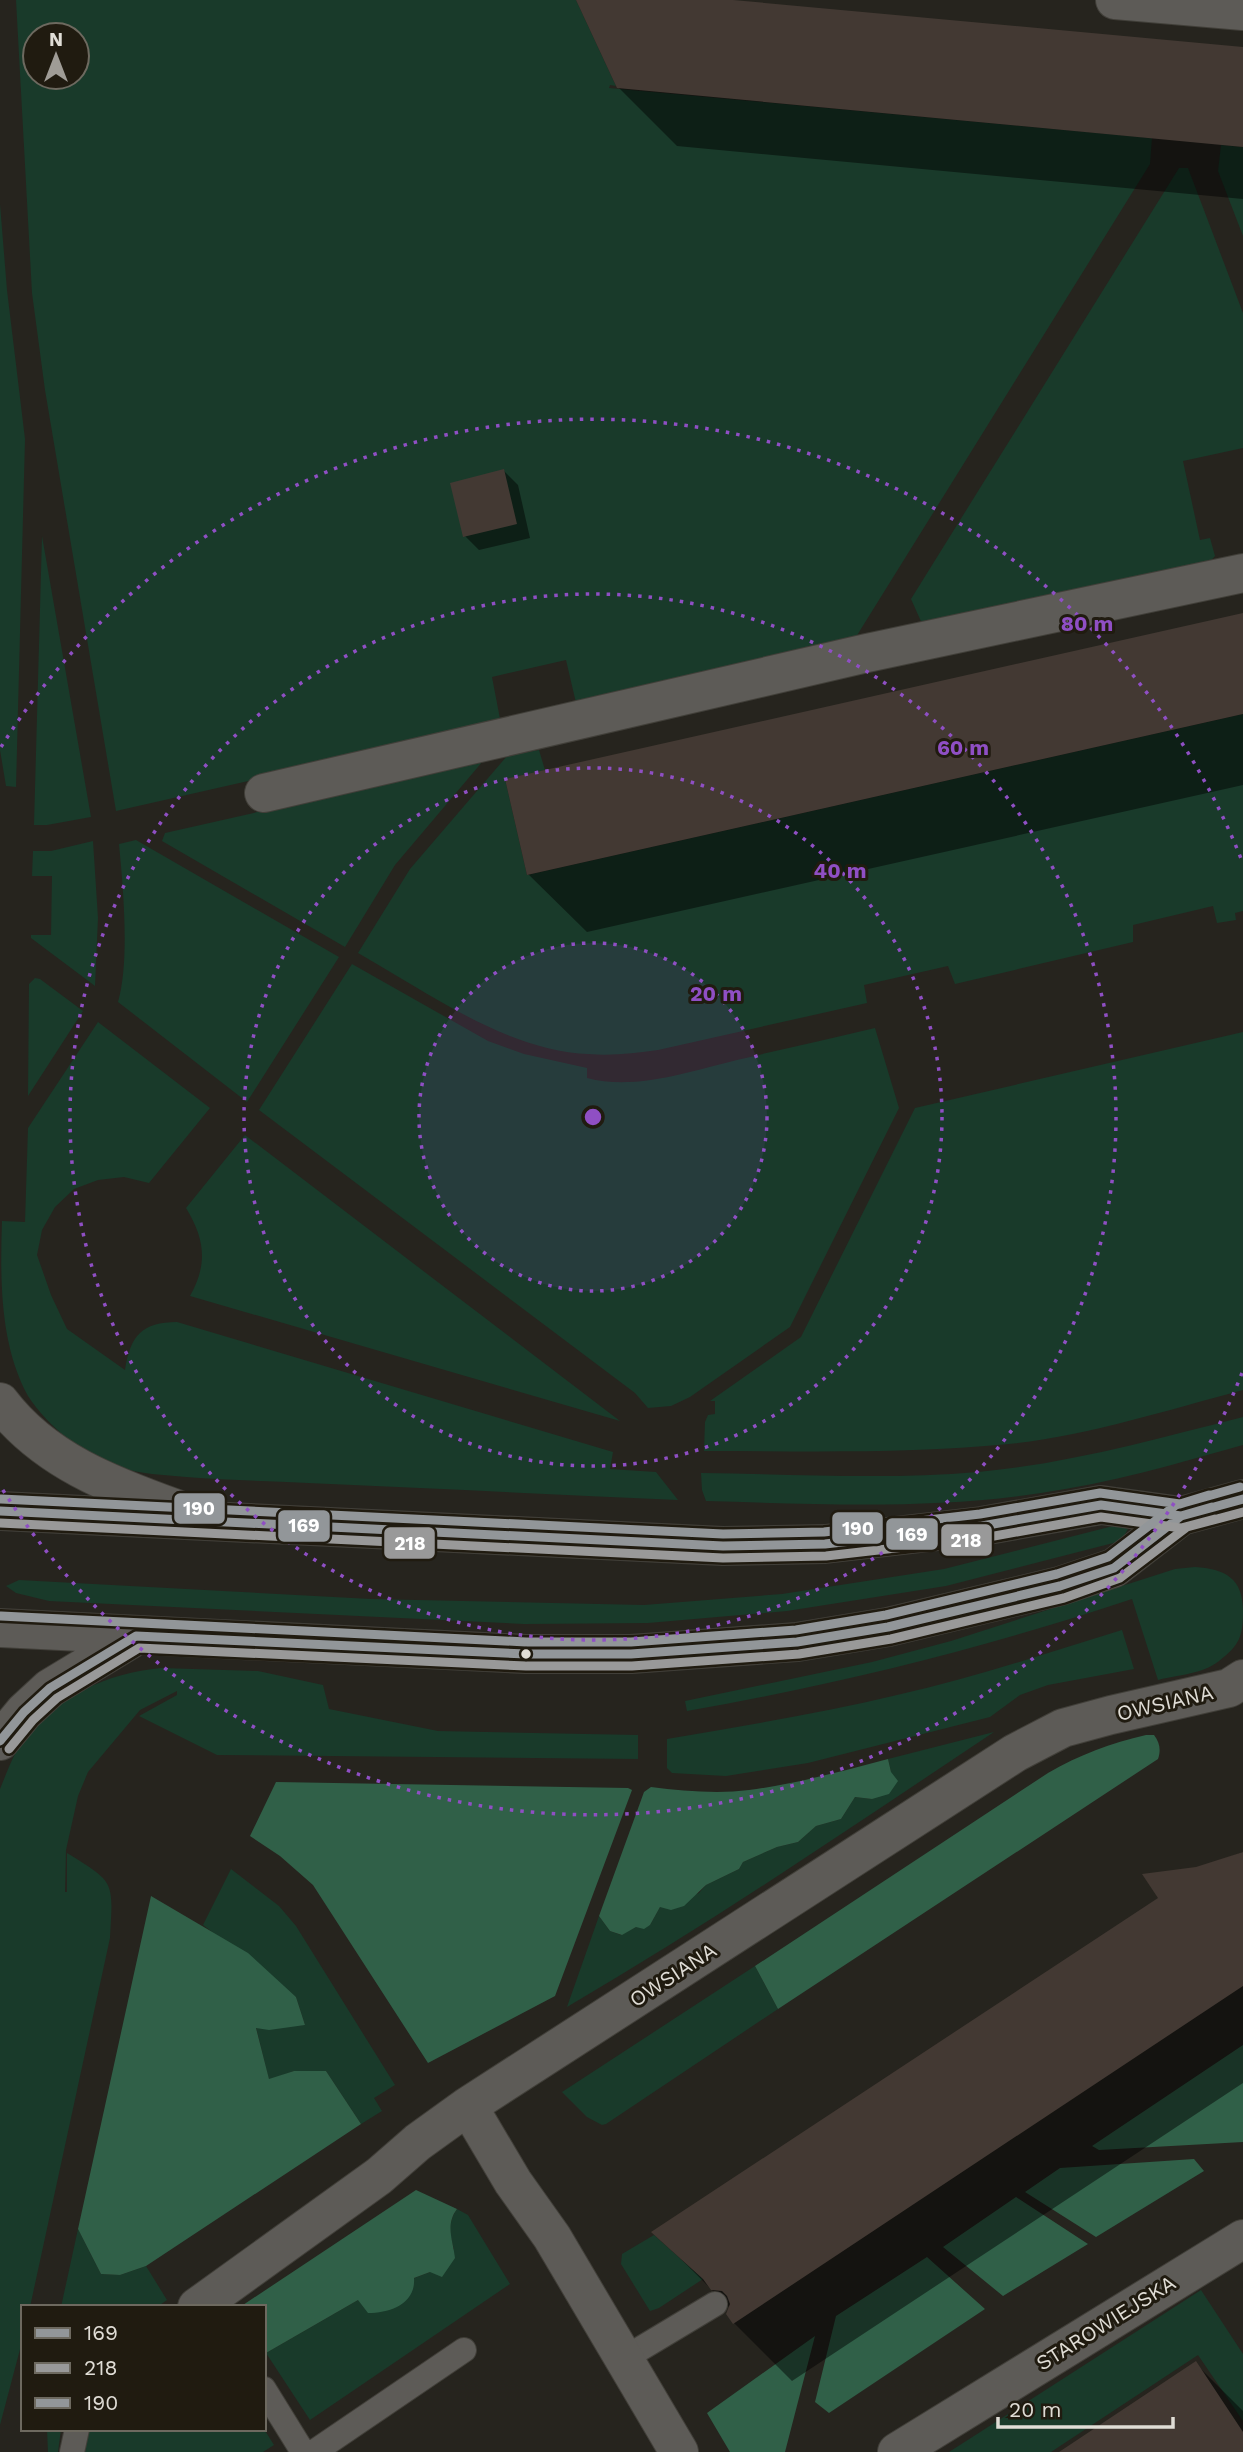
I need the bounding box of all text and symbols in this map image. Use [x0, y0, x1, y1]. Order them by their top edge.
north arrow [21, 21, 91, 91]
text: N [49, 28, 63, 51]
text: 80 m [1061, 611, 1113, 636]
text: 60 m [937, 735, 989, 760]
text: 40 m [814, 858, 866, 883]
text: 20 m [690, 981, 742, 1006]
centre of rings [581, 1105, 605, 1129]
line badge: 190 [173, 1492, 226, 1525]
text: 190 [183, 1497, 215, 1520]
line badge: 169 [277, 1509, 331, 1543]
line badge: 190 [831, 1511, 884, 1545]
text: 169 [288, 1514, 320, 1537]
text: 190 [842, 1517, 874, 1540]
line badge: 169 [885, 1517, 939, 1551]
text: 169 [896, 1523, 928, 1546]
line badge: 218 [940, 1523, 993, 1557]
line badge: 218 [383, 1526, 436, 1560]
text: 218 [950, 1529, 982, 1552]
text: 218 [394, 1532, 426, 1555]
unlabelled marker [519, 1647, 533, 1661]
street label: OWSIANA [1114, 1679, 1216, 1726]
street label: OWSIANA [625, 1937, 721, 2012]
street label: STAROWIEJSKA [1032, 2270, 1180, 2375]
legend [21, 2305, 266, 2431]
text: 169 [84, 2320, 118, 2345]
text: 218 [84, 2355, 117, 2380]
scale bar [998, 2386, 1173, 2430]
text: 190 [84, 2390, 118, 2415]
text: 20 m [1009, 2397, 1061, 2422]

